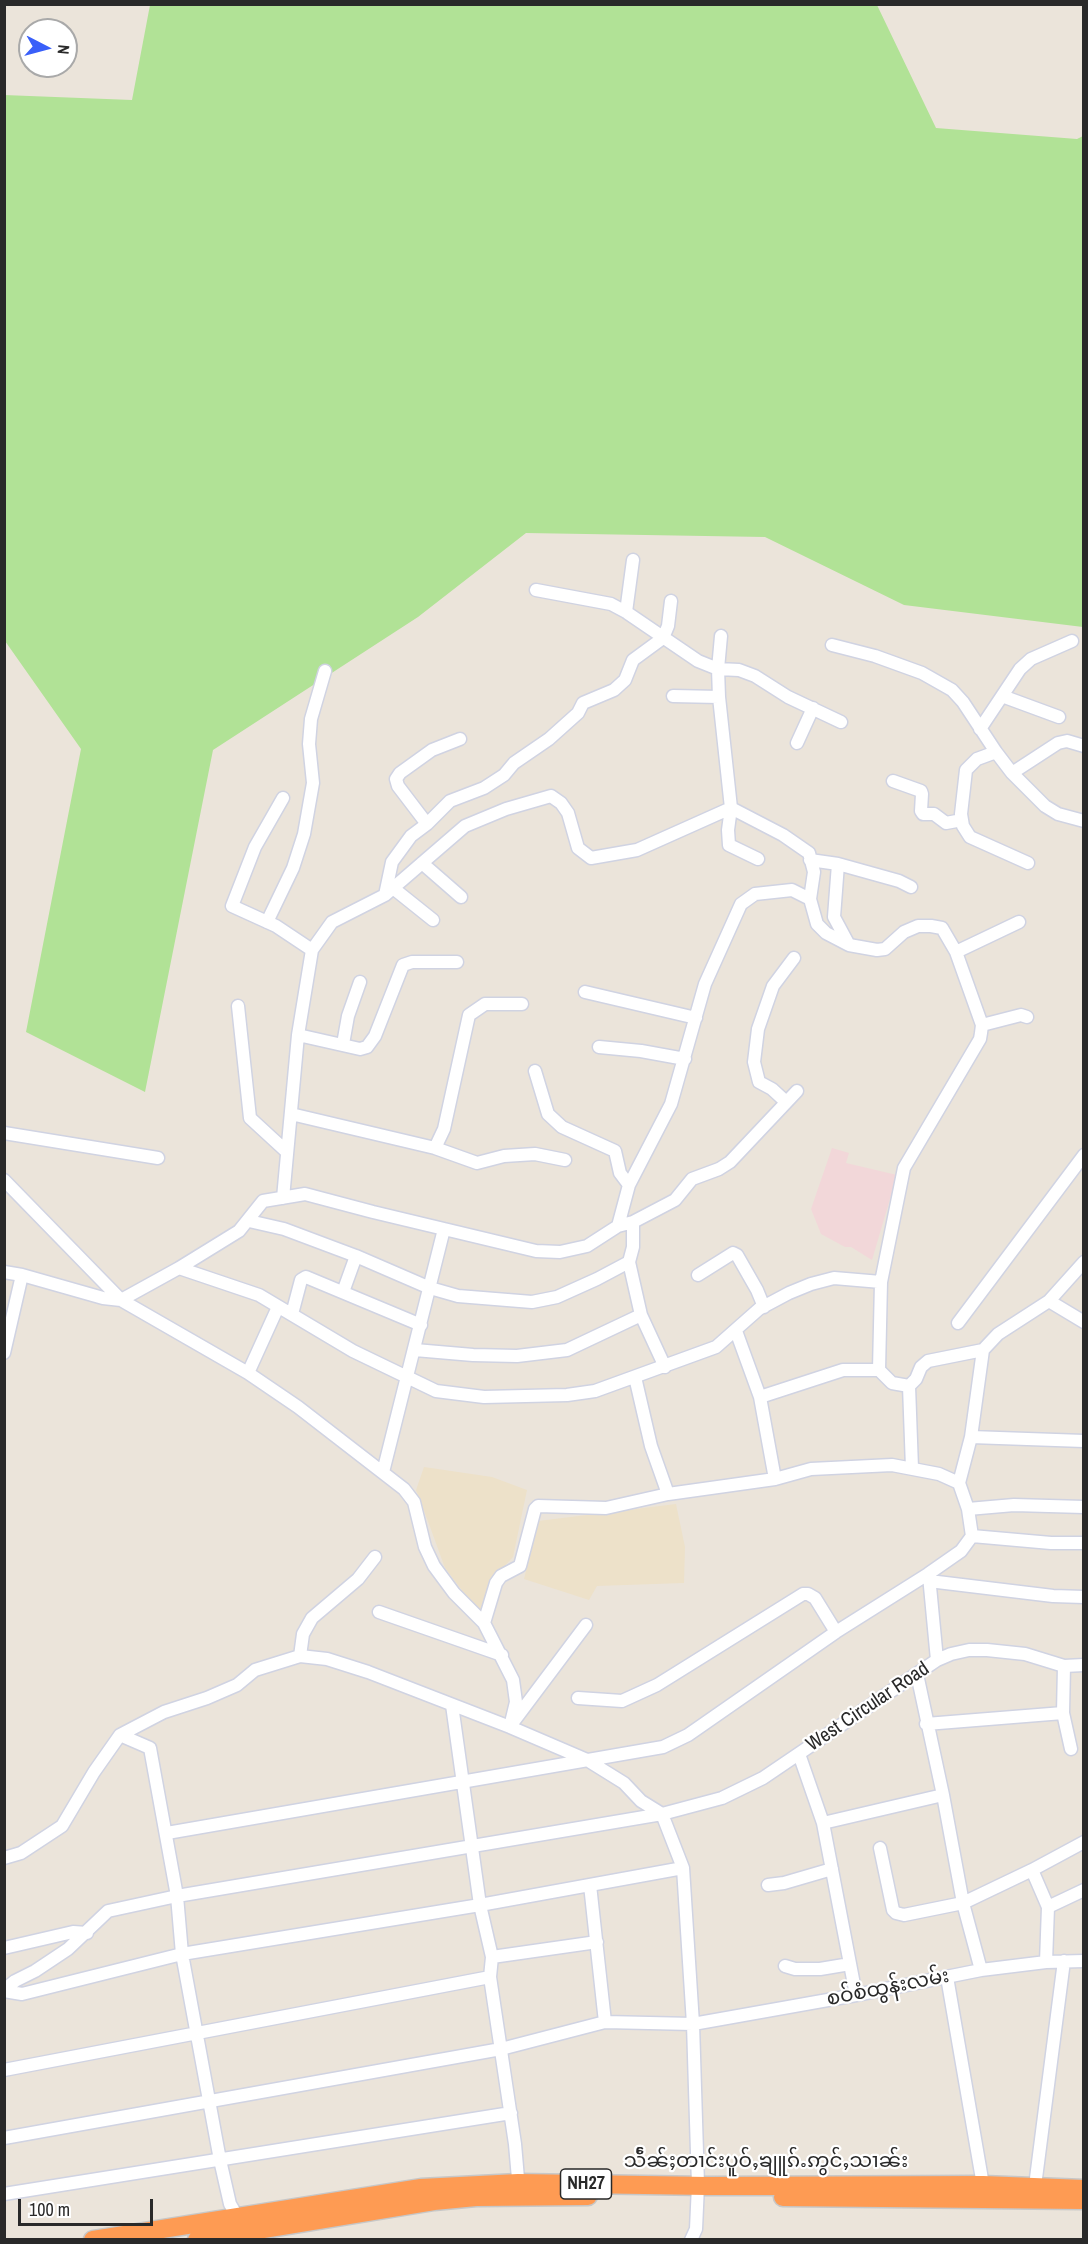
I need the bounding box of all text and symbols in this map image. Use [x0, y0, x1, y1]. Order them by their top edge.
north arrow [18, 18, 78, 78]
text: N [52, 44, 75, 56]
street label: West Circular Road [802, 1657, 934, 1757]
street label: စဝ်စံထွန်းလမ်း [825, 1964, 951, 2012]
street label: သဵႅၼ်ႈတၢင်းပူဝ်ႇၶျူၵ်ႉဢွင်ႇသၢၼ်း [624, 2150, 908, 2174]
road number: NH27 [560, 2169, 612, 2199]
scale bar [21, 2187, 156, 2225]
text: 100 m [29, 2197, 70, 2222]

